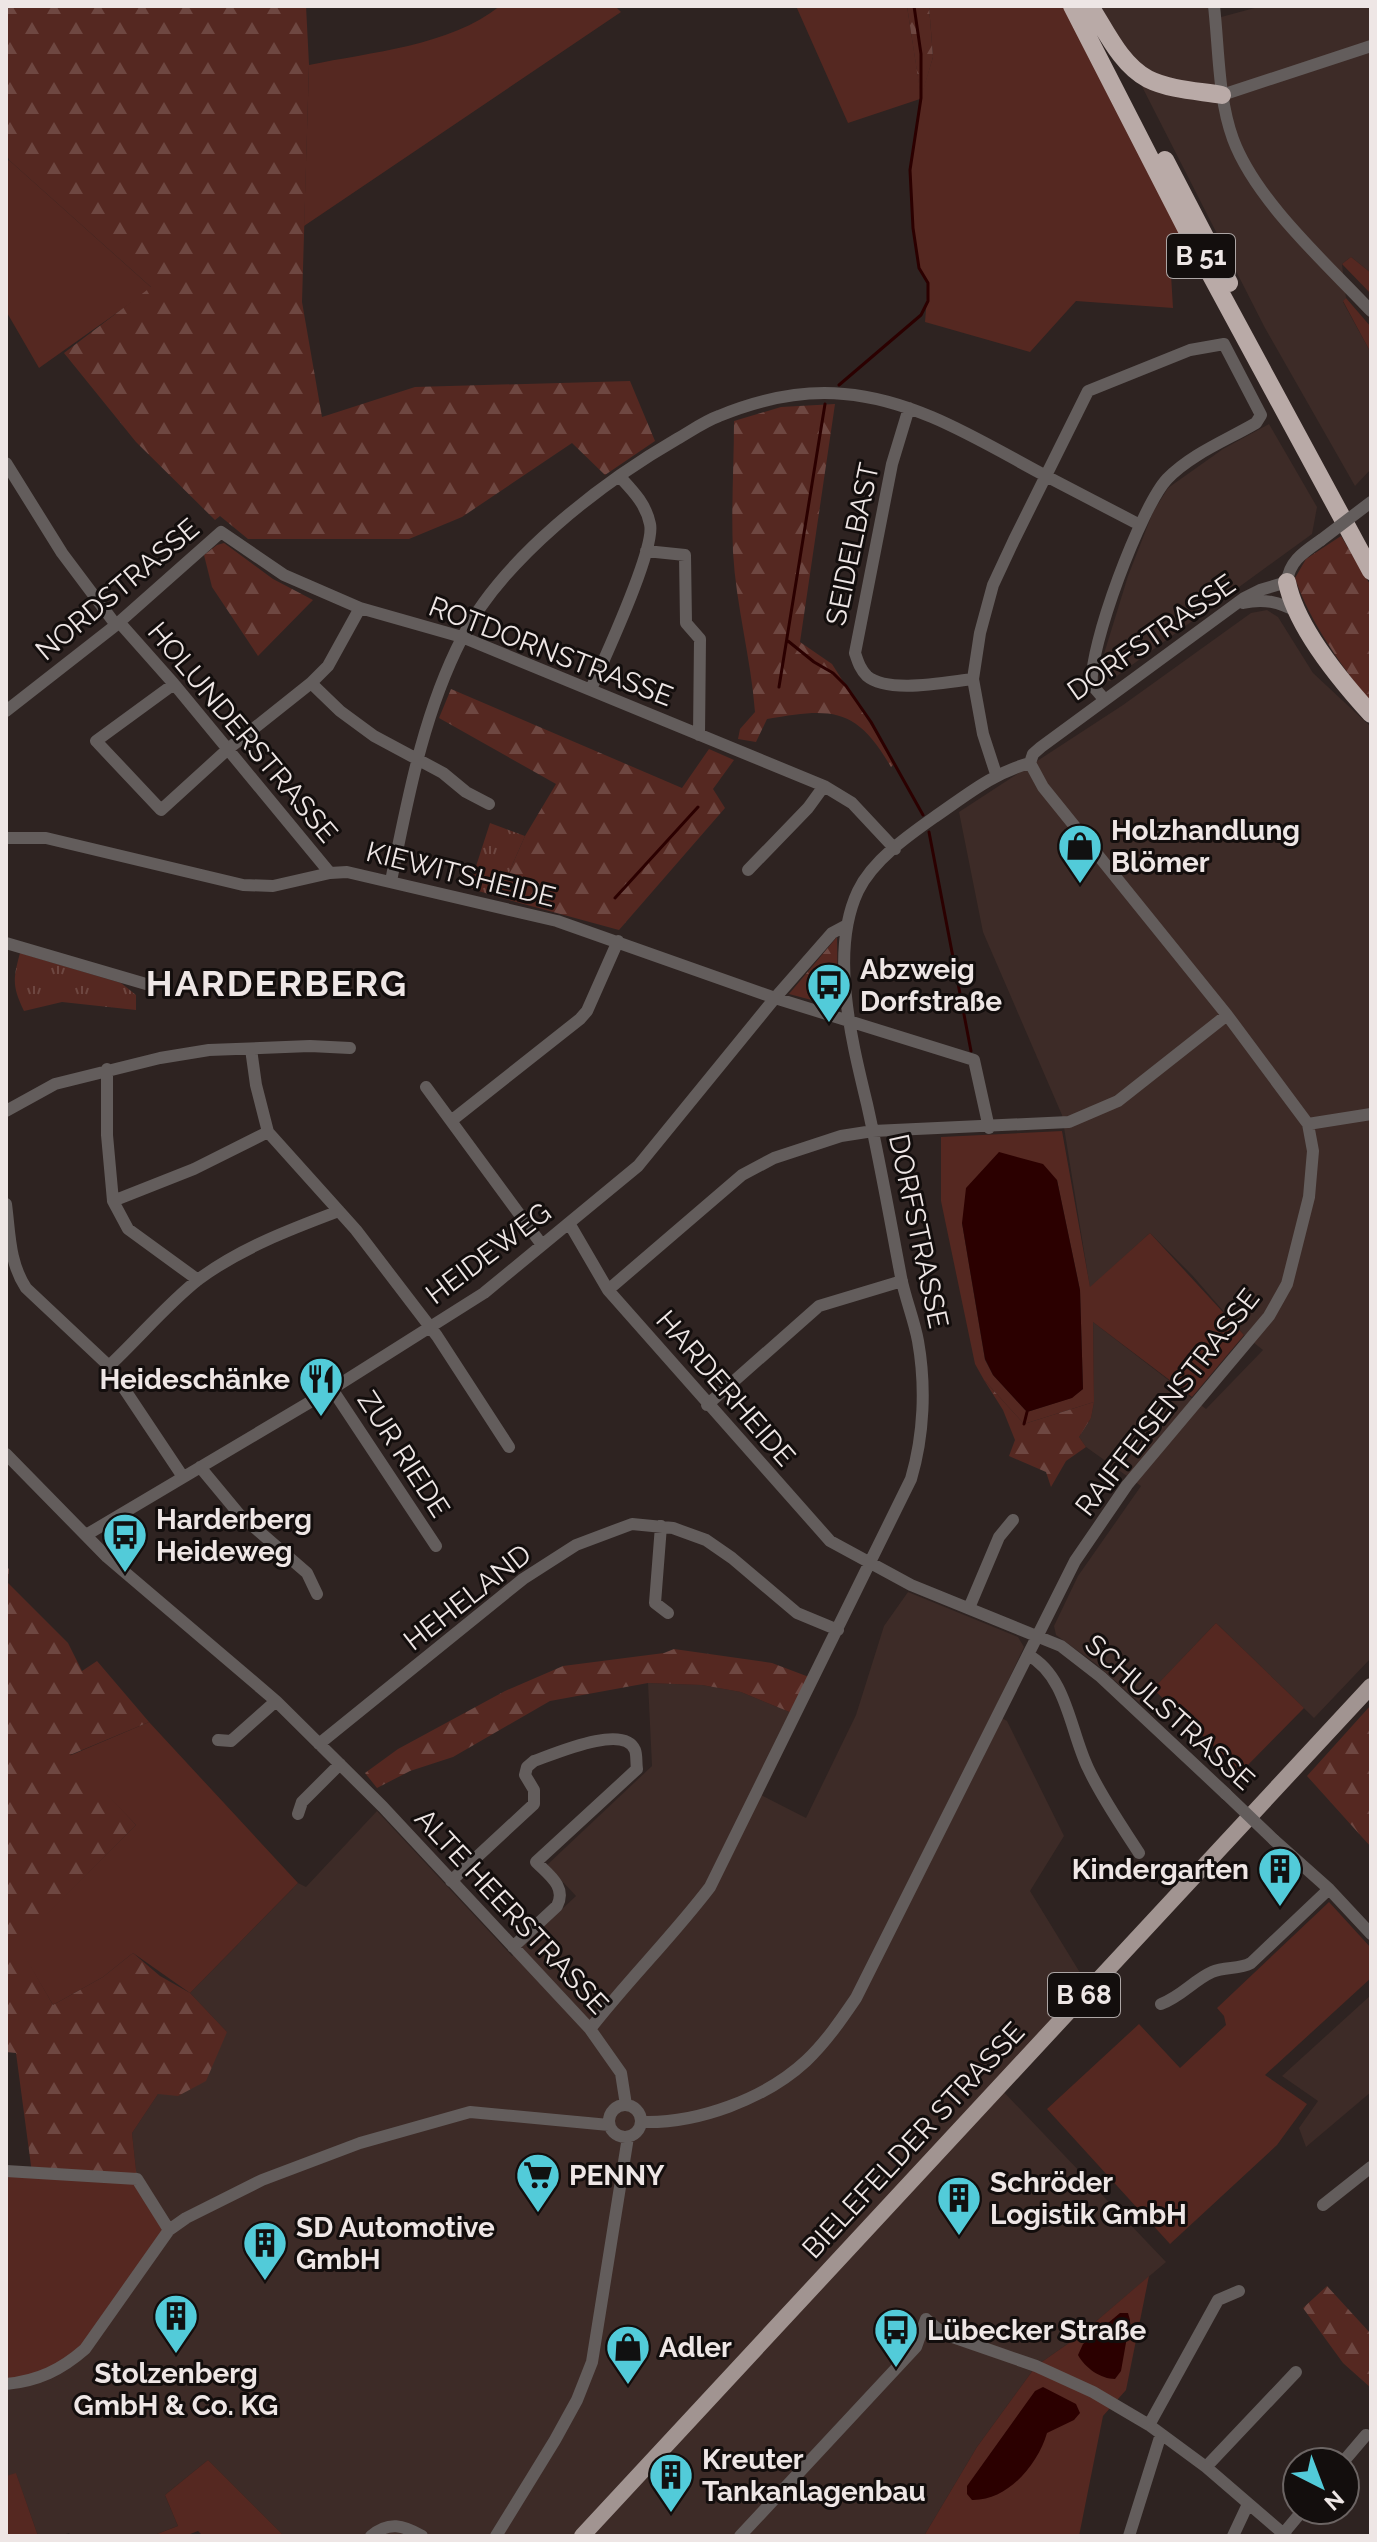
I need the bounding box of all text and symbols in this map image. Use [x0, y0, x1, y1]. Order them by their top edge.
road number: B 51 [1167, 234, 1235, 278]
street label: SEIDELBAST [819, 460, 886, 628]
street label: NORDSTRASSE [29, 512, 206, 667]
street label: DORFSTRASSE [1061, 567, 1242, 708]
street label: ROTDORNSTRASSE [424, 590, 677, 713]
street label: HOLUNDERSTRASSE [141, 616, 344, 849]
place label: Holzhandlung Blömer [1111, 814, 1300, 879]
shop icon: Holzhandlung Blömer [1056, 822, 1104, 885]
street label: KIEWITSHEIDE [363, 835, 559, 914]
place label: Abzweig Dorfstraße [860, 953, 1002, 1018]
bus stop icon: Abzweig Dorfstraße [805, 961, 853, 1024]
district label: HARDERBERG [146, 962, 408, 1004]
street label: DORFSTRASSE [882, 1131, 955, 1331]
street label: HEIDEWEG [419, 1196, 557, 1311]
street label: RAIFFEISENSTRASSE [1069, 1282, 1266, 1522]
street label: HARDERHEIDE [649, 1304, 802, 1473]
restaurant icon: Heideschänke [297, 1355, 345, 1418]
place label: Heideschänke [99, 1363, 290, 1396]
street label: ZUR RIEDE [351, 1385, 457, 1523]
place label: Harderberg Heideweg [156, 1503, 312, 1568]
bus stop icon: Harderberg Heideweg [101, 1511, 149, 1574]
street label: HEHELAND [397, 1538, 537, 1657]
street label: SCHULSTRASSE [1078, 1628, 1261, 1797]
street label: ALTE HEERSTRASSE [408, 1802, 615, 2021]
building icon: Kindergarten [1256, 1845, 1304, 1908]
place label: Kindergarten [1072, 1853, 1249, 1886]
road number: B 68 [1048, 1973, 1120, 2017]
street label: BIELEFELDER STRASSE [795, 2016, 1031, 2265]
supermarket icon: PENNY [514, 2151, 562, 2214]
place label: PENNY [569, 2159, 665, 2192]
place label: Schröder Logistik GmbH [990, 2166, 1187, 2231]
building icon: Schröder Logistik GmbH [935, 2174, 983, 2237]
place label: SD Automotive GmbH [296, 2211, 495, 2276]
building icon: SD Automotive GmbH [241, 2219, 289, 2282]
building icon: Stolzenberg GmbH & Co. KG [152, 2292, 200, 2355]
bus stop icon: Lübecker Straße [872, 2306, 920, 2369]
place label: Lübecker Straße [927, 2314, 1147, 2347]
shop icon: Adler [604, 2323, 652, 2386]
place label: Adler [659, 2331, 732, 2364]
place label: Stolzenberg GmbH & Co. KG [74, 2357, 278, 2422]
place label: Kreuter Tankanlagenbau [702, 2443, 926, 2508]
north arrow [1281, 2446, 1361, 2526]
building icon: Kreuter Tankanlagenbau [647, 2451, 695, 2514]
text: N [1319, 2486, 1349, 2516]

